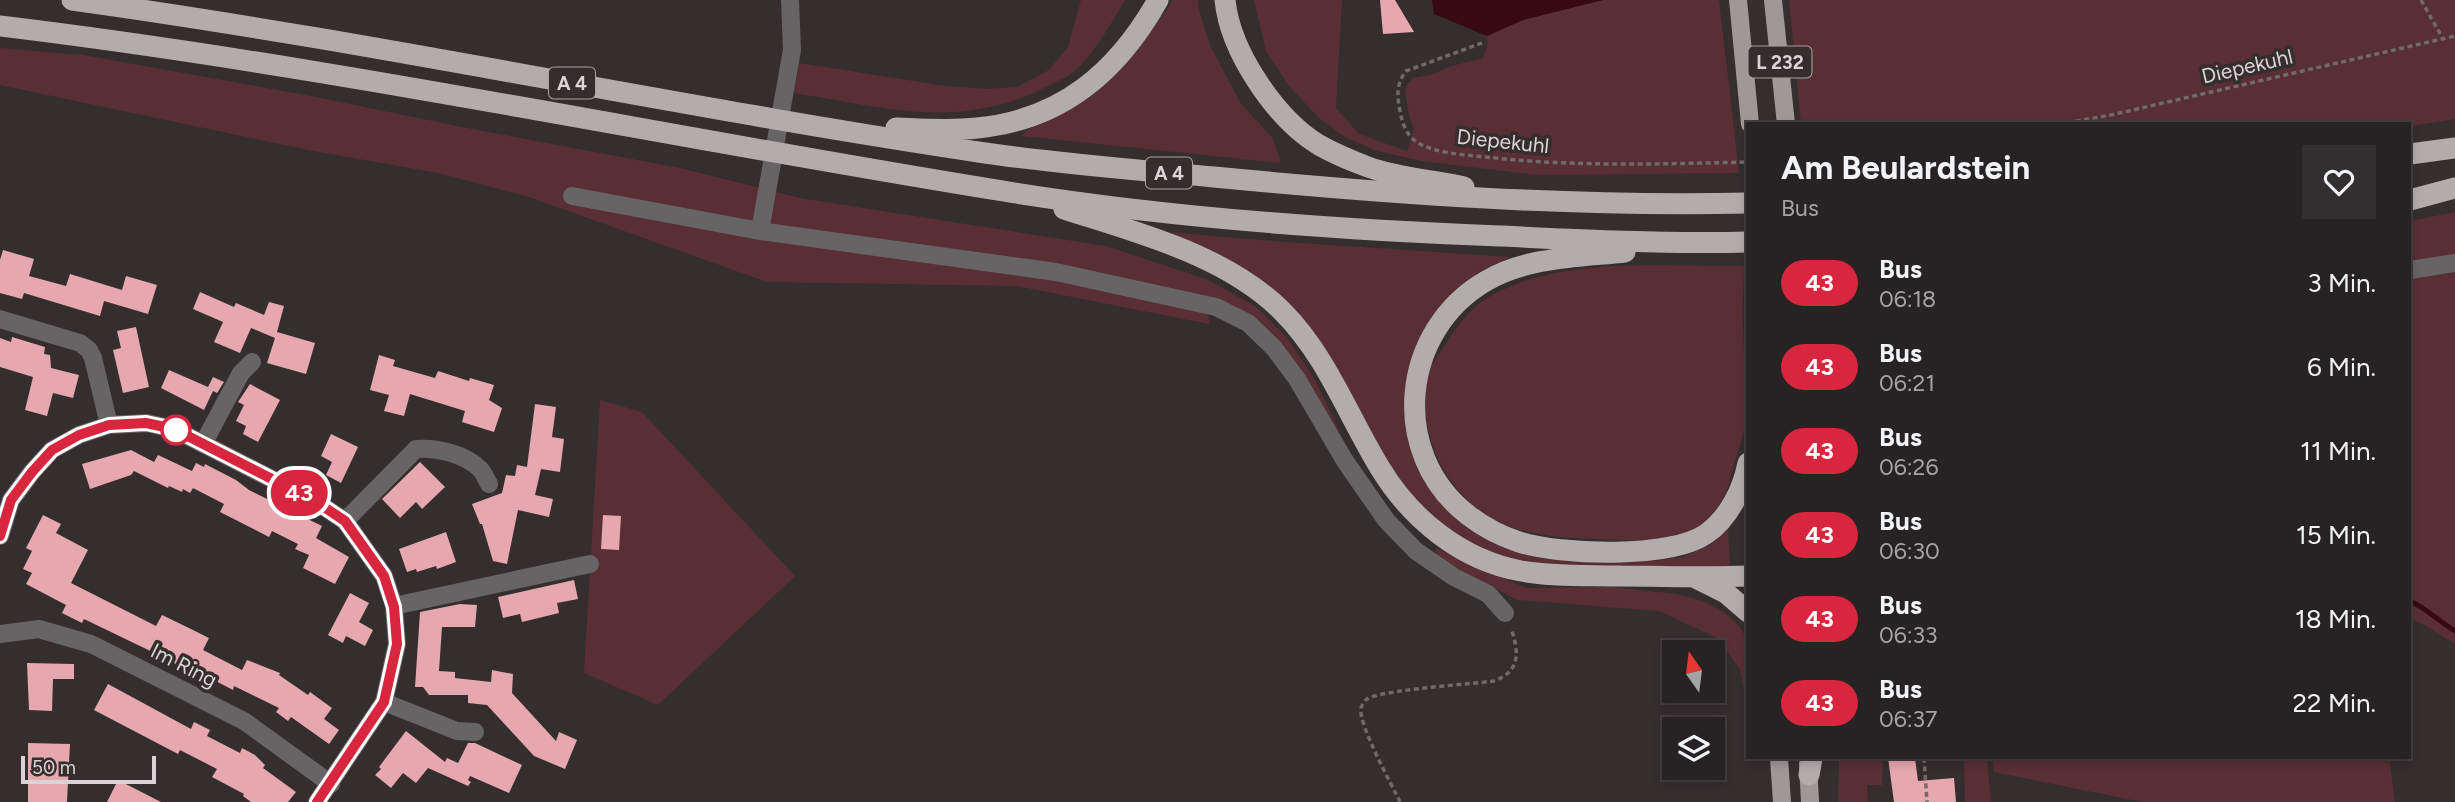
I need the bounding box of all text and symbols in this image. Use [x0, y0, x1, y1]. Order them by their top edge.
street label: Diepekuhl [2199, 43, 2295, 89]
road number: L 232 [1748, 46, 1812, 78]
road number: A 4 [549, 68, 595, 99]
street label: Diepekuhl [1455, 124, 1551, 158]
button: heart [2302, 145, 2376, 219]
text: Am Beulardstein [1781, 148, 2030, 187]
road number: A 4 [1146, 158, 1192, 188]
text: Bus [1781, 194, 1819, 222]
text: Bus [1879, 253, 1922, 285]
text: 3 Min. [2307, 267, 2376, 299]
text: 43 [1805, 268, 1834, 297]
text: 06:18 [1879, 285, 1936, 313]
text: Bus [1879, 337, 1922, 369]
text: 6 Min. [2307, 351, 2376, 383]
text: 43 [1805, 352, 1834, 381]
text: 06:21 [1879, 369, 1935, 397]
unlabelled marker [161, 415, 191, 445]
text: Bus [1879, 421, 1922, 453]
text: 11 Min. [2300, 435, 2376, 467]
text: 43 [1805, 436, 1834, 465]
text: 06:26 [1879, 453, 1938, 481]
line badge: 43 [268, 470, 330, 516]
text: 43 [285, 478, 313, 507]
text: Bus [1879, 505, 1922, 537]
text: 15 Min. [2296, 519, 2376, 551]
text: 43 [1805, 520, 1834, 549]
text: 06:30 [1879, 537, 1940, 565]
text: Bus [1879, 589, 1922, 621]
text: 18 Min. [2295, 603, 2376, 635]
text: 43 [1805, 604, 1834, 633]
text: 06:33 [1879, 621, 1938, 649]
street label: Im Ring [147, 638, 221, 692]
north arrow [1662, 640, 1726, 704]
map controls [1662, 640, 1725, 780]
text: Bus [1879, 673, 1922, 705]
text: 22 Min. [2293, 687, 2376, 719]
text: 43 [1805, 688, 1834, 717]
text: 06:37 [1879, 705, 1937, 733]
button: layers [1662, 717, 1725, 780]
scale bar [21, 753, 156, 785]
text: 50 m [32, 756, 76, 779]

